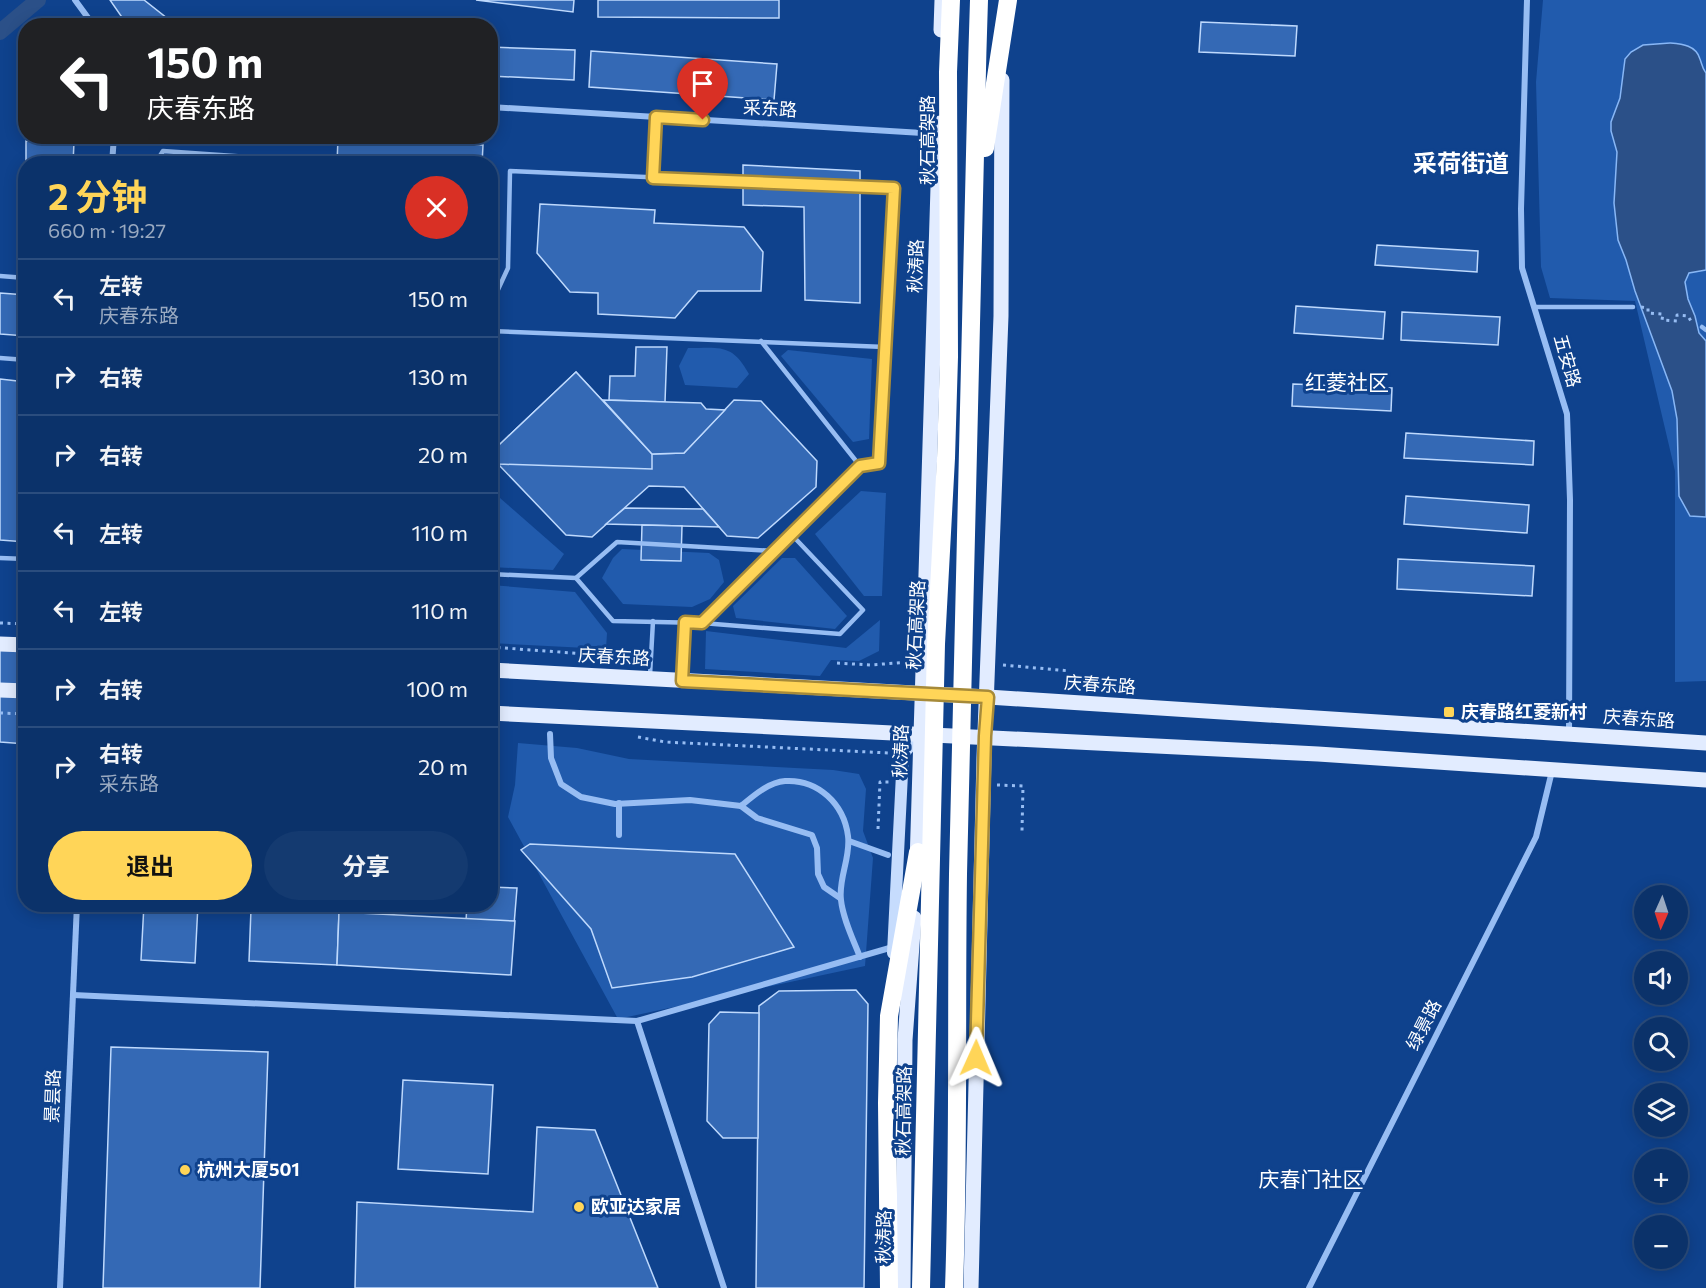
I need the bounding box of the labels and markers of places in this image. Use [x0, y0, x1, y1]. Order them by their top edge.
pin [677, 58, 728, 120]
place label: 庆春路红菱新村 [1461, 700, 1587, 722]
marker: 庆春路红菱新村 [1442, 705, 1456, 719]
place label: 杭州大厦501 [197, 1158, 300, 1180]
marker: 杭州大厦501 [178, 1163, 192, 1177]
place label: 欧亚达家居 [591, 1195, 681, 1217]
marker: 欧亚达家居 [572, 1200, 586, 1214]

